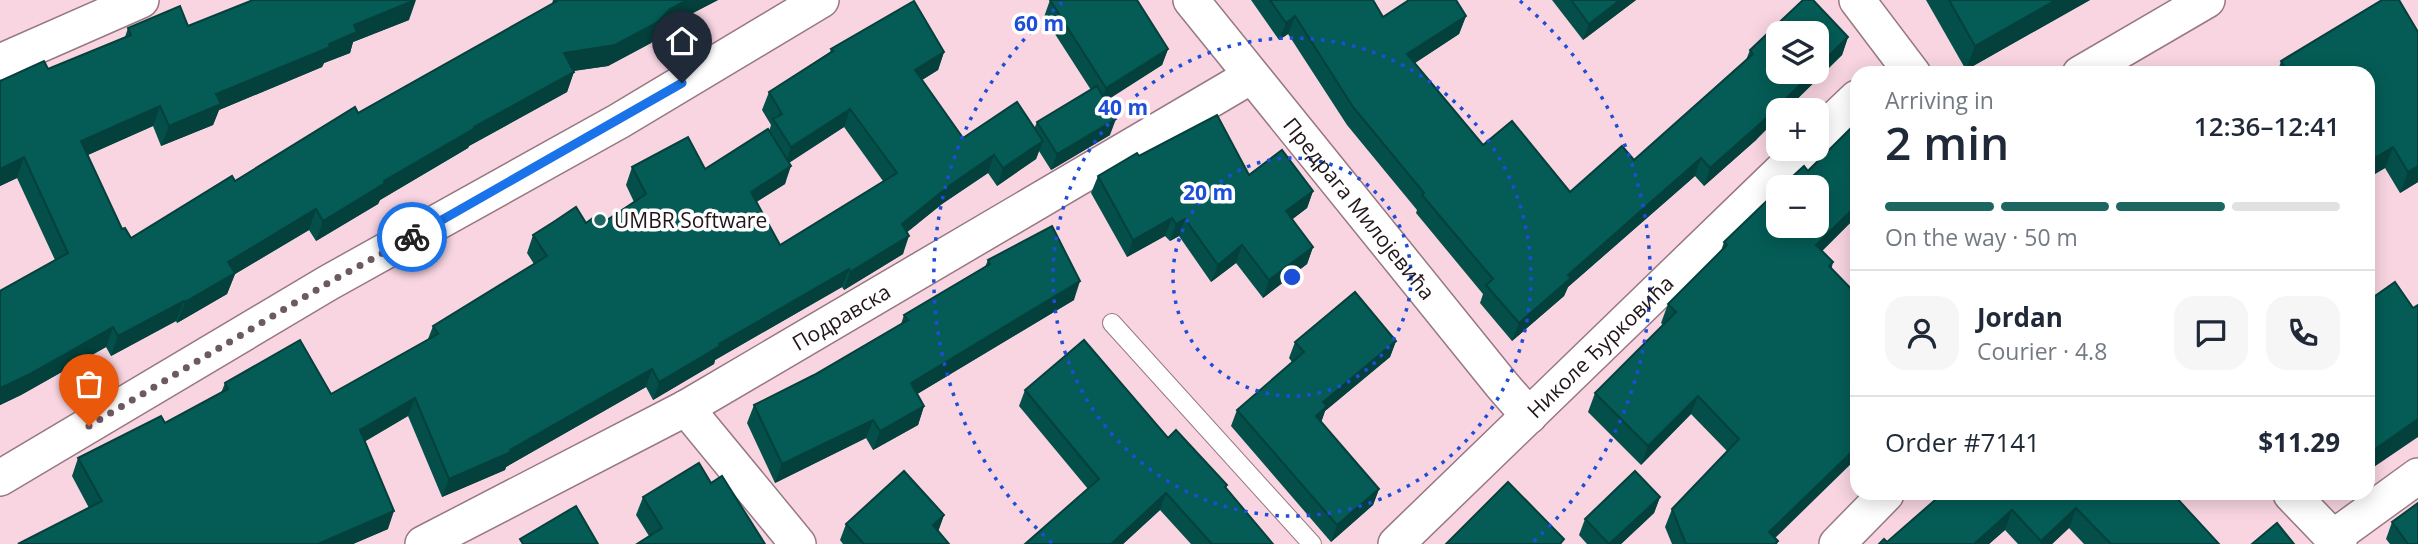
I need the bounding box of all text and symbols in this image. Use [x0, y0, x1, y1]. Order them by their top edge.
text: 60 m [1014, 9, 1064, 37]
pin [652, 11, 712, 83]
map controls [1766, 21, 1829, 238]
button: layers [1766, 21, 1829, 84]
icon: home [663, 22, 701, 60]
text: Arriving in [1885, 84, 1994, 116]
text: 40 m [1098, 93, 1148, 121]
button: + [1766, 98, 1829, 161]
text: 12:36–12:41 [2194, 108, 2340, 144]
street label: Предрага Милојевића [1277, 111, 1442, 305]
text: 2 min [1885, 111, 2009, 173]
button: − [1766, 175, 1829, 238]
text: 20 m [1183, 178, 1233, 206]
courier [377, 202, 447, 272]
place label: UMBR Software [614, 206, 767, 234]
marker: UMBR Software [592, 212, 608, 228]
icon: bike [393, 218, 431, 256]
text: On the way · 50 m [1885, 221, 2078, 253]
centre of rings [1280, 265, 1304, 289]
street label: Николе Ђурковића [1521, 269, 1679, 424]
street label: Подравска [787, 277, 895, 357]
button: person [1885, 296, 1959, 370]
button: chat [2174, 296, 2248, 370]
button: phone [2266, 296, 2340, 370]
text: Jordan [1977, 299, 2063, 335]
text: Courier · 4.8 [1977, 335, 2107, 367]
pin [59, 354, 119, 426]
icon: bag [70, 365, 108, 403]
text: Order #7141 [1885, 424, 2040, 460]
text: $11.29 [2258, 424, 2340, 460]

